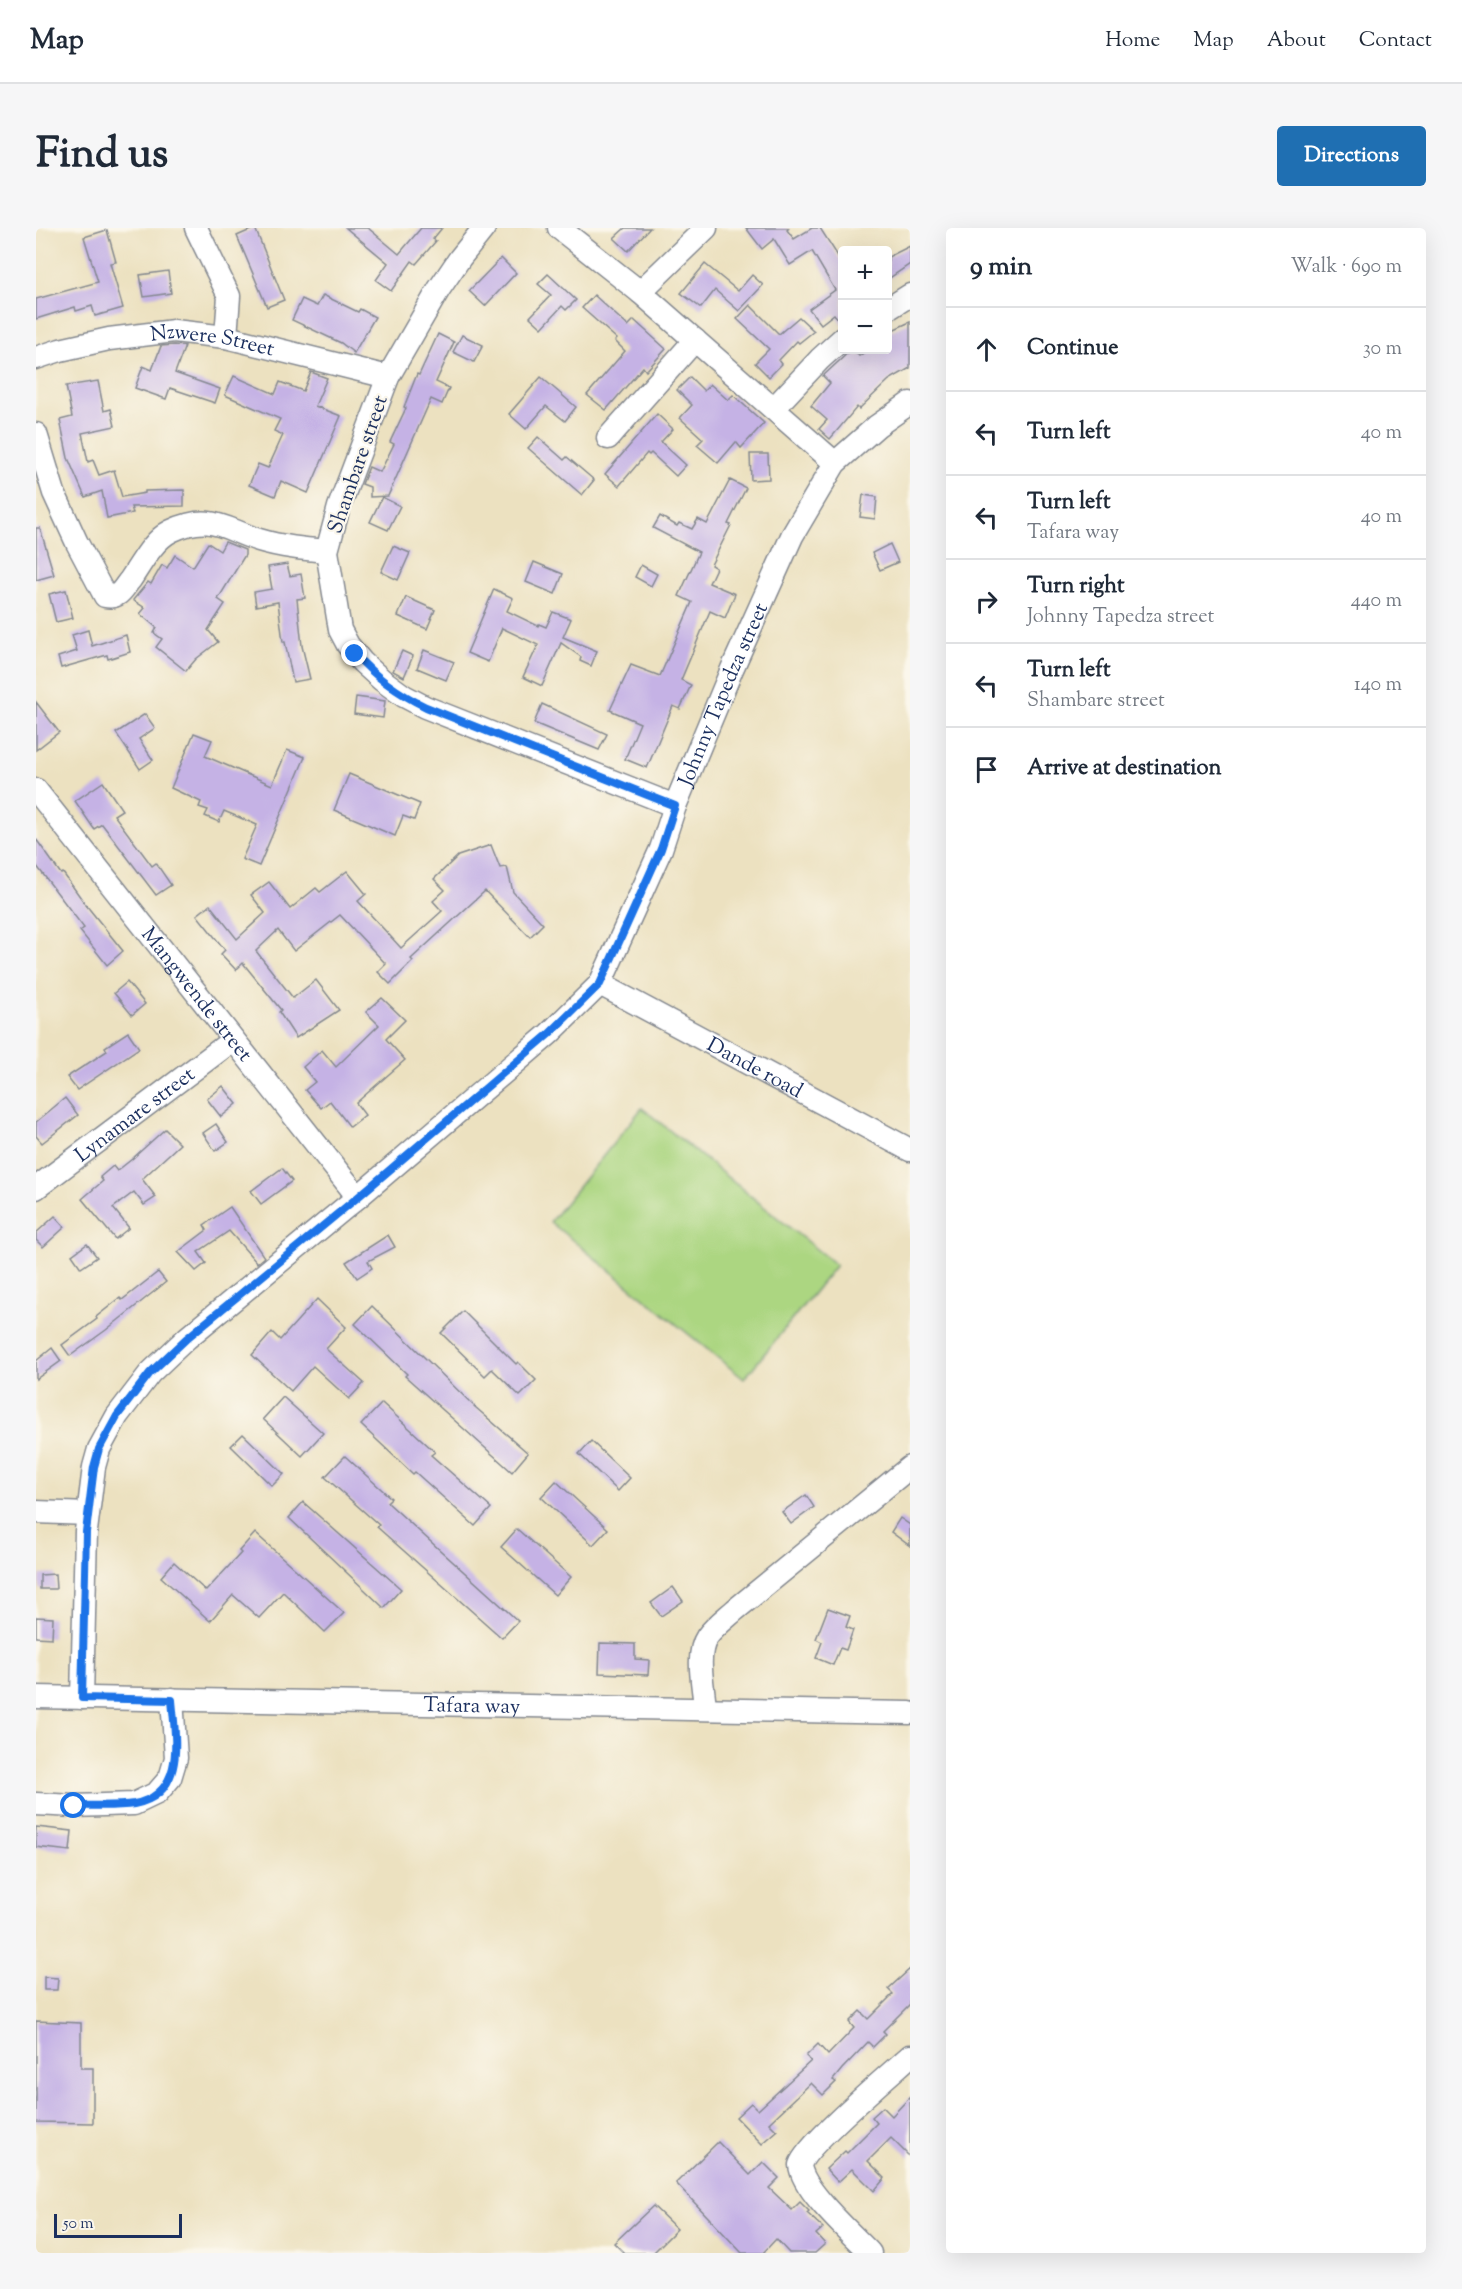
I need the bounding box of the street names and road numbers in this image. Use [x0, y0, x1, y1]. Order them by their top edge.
street label: Nzwere Street [149, 318, 277, 365]
street label: Shambare street [321, 391, 397, 538]
street label: Johnny Tapedza street [671, 598, 777, 792]
street label: Mangwende street [133, 921, 259, 1069]
street label: Dande road [701, 1031, 808, 1107]
street label: Lynamare street [69, 1061, 202, 1171]
street label: Tafara way [423, 1691, 521, 1723]

